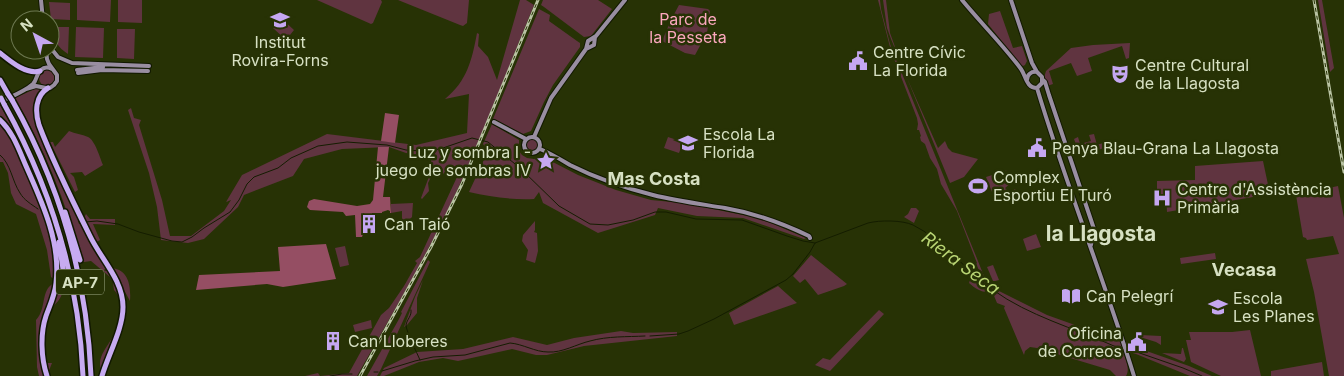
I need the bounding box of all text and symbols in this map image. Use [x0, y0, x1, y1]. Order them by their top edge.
school or university icon: Institut Rovira-Forns [269, 9, 291, 31]
park label: Parc de la Pesseta [649, 9, 727, 47]
north arrow [10, 10, 60, 60]
text: N [17, 15, 36, 35]
place label: Institut Rovira-Forns [231, 32, 329, 70]
place label: Centre Cívic La Florida [873, 42, 966, 80]
public building icon: Centre Cívic La Florida [847, 50, 869, 72]
place label: Centre Cultural de la Llagosta [1135, 55, 1249, 93]
theatre icon: Centre Cultural de la Llagosta [1109, 63, 1131, 85]
place label: Escola La Florida [703, 124, 775, 162]
school or university icon: Escola La Florida [677, 132, 699, 154]
public building icon: Penya Blau-Grana La Llagosta [1026, 137, 1048, 159]
place label: Penya Blau-Grana La Llagosta [1052, 138, 1279, 158]
place label: Luz y sombra I - juego de sombras IV [375, 142, 531, 180]
place icon: Luz y sombra I - juego de sombras IV [535, 150, 557, 172]
place label: Complex Esportiu El Turó [993, 167, 1112, 205]
district label: Mas Costa [607, 168, 701, 189]
sports icon: Complex Esportiu El Turó [967, 175, 989, 197]
place label: Centre d'Assistència Primària [1177, 179, 1332, 217]
hospital icon: Centre d'Assistència Primària [1151, 187, 1173, 209]
building icon: Can Taió [358, 213, 380, 235]
place label: Can Taió [384, 214, 450, 234]
district label: la Llagosta [1046, 221, 1156, 246]
water label: Riera Seca [918, 227, 1004, 299]
district label: Vecasa [1212, 259, 1276, 280]
road number: AP-7 [56, 270, 104, 294]
library icon: Can Pelegrí [1060, 285, 1082, 307]
place label: Can Pelegrí [1086, 286, 1173, 306]
place label: Escola Les Planes [1233, 288, 1315, 326]
school or university icon: Escola Les Planes [1207, 296, 1229, 318]
place label: Oficina de Correos [1038, 323, 1122, 361]
building icon: Can Lloberes [322, 330, 344, 352]
place label: Can Lloberes [348, 331, 448, 351]
public building icon: Oficina de Correos [1126, 331, 1148, 353]

